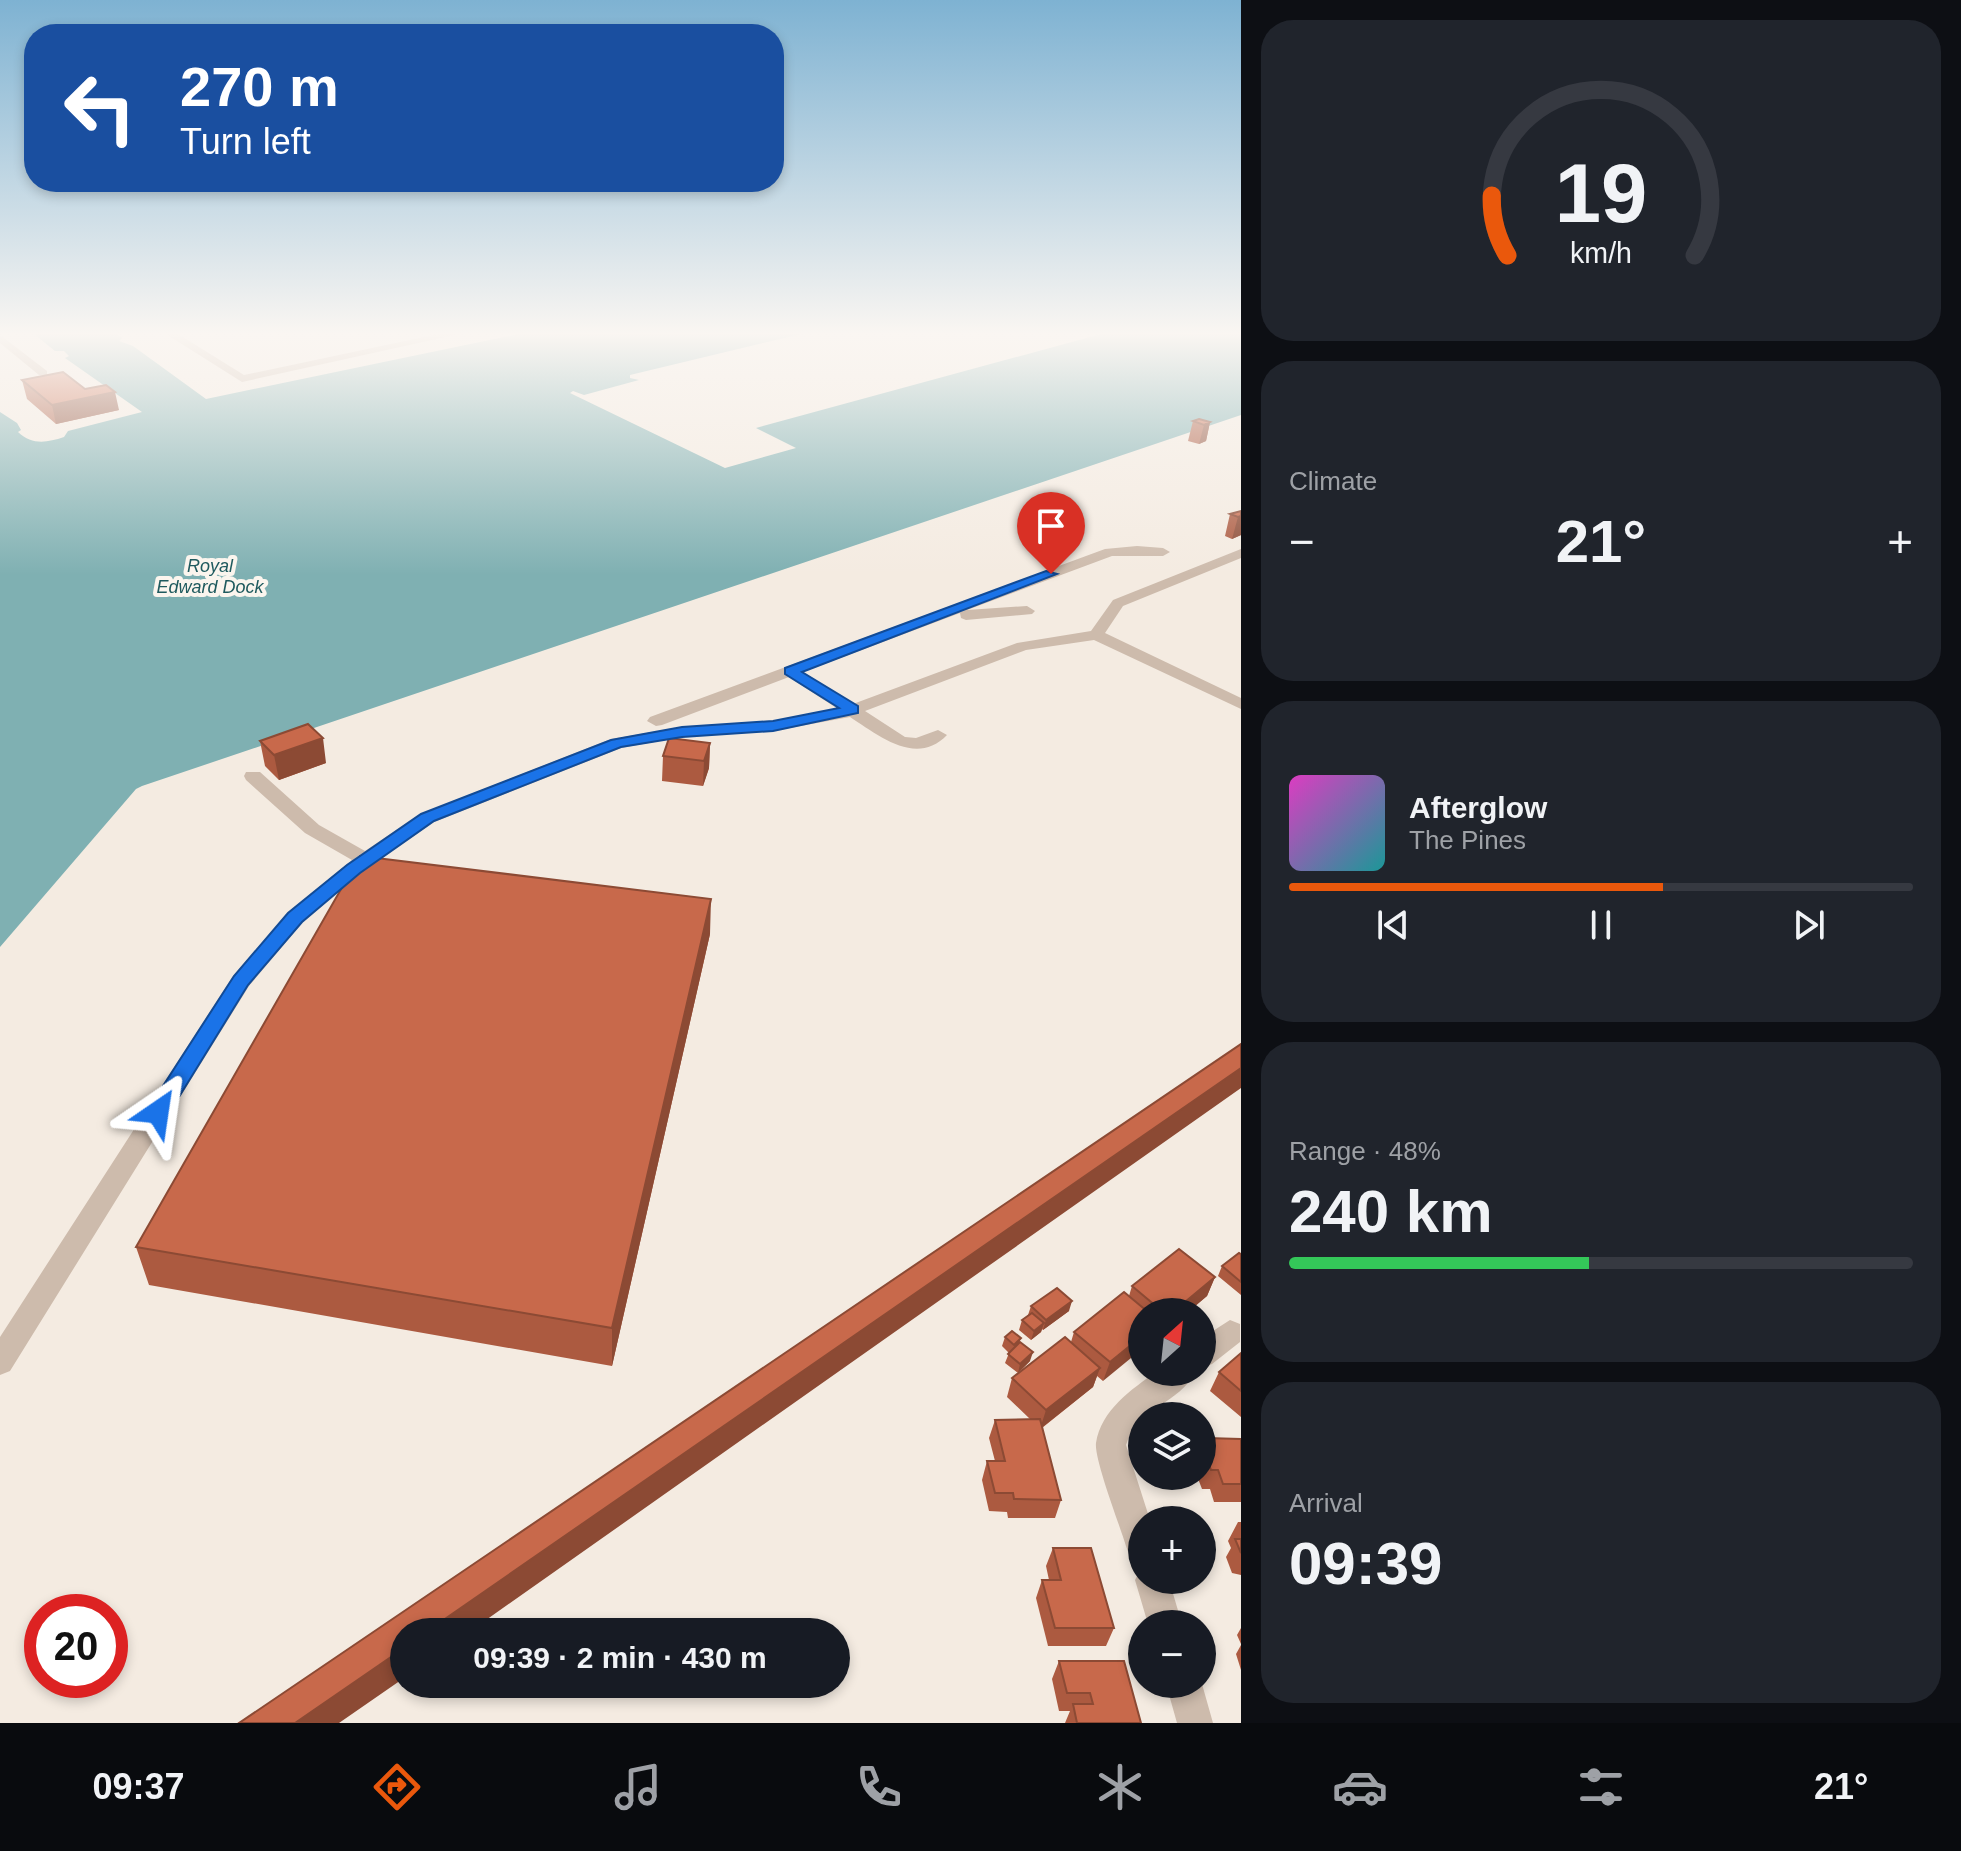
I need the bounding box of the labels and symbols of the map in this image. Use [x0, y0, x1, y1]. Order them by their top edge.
pin [1017, 492, 1085, 574]
water label: Royal Edward Dock [156, 556, 265, 597]
position arrow [116, 1070, 200, 1154]
north arrow [1128, 1298, 1216, 1386]
speed limit sign: 20 [24, 1594, 128, 1698]

